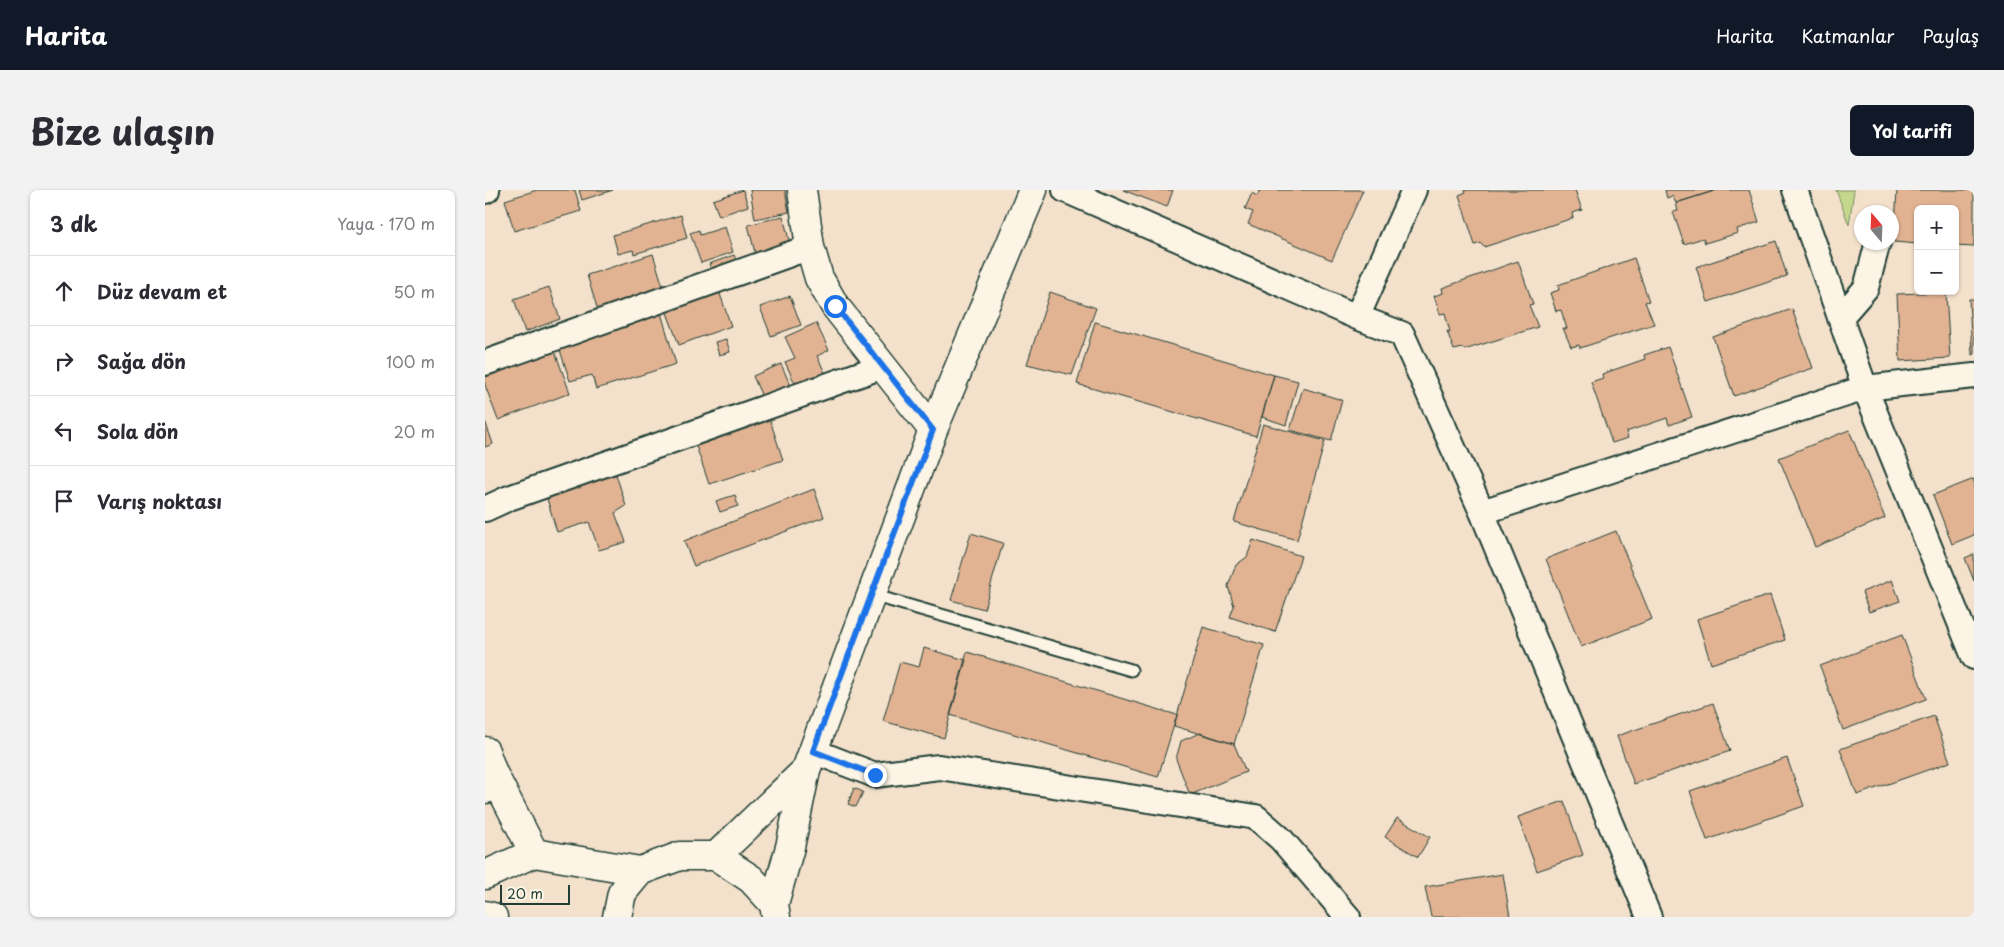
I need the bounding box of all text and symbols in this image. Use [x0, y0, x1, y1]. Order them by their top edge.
text: Harita [25, 17, 107, 53]
text: Harita [1716, 22, 1773, 49]
text: Katmanlar [1801, 22, 1894, 49]
text: Paylaş [1922, 22, 1979, 49]
text: Bize ulaşın [30, 104, 215, 157]
button: Yol tarifi [1850, 105, 1974, 156]
north arrow [1854, 205, 1899, 250]
map controls [1914, 205, 1959, 295]
button: + [1914, 205, 1959, 250]
text: 3 dk [50, 207, 98, 239]
text: Yaya · 170 m [337, 211, 435, 235]
button: − [1914, 250, 1959, 295]
icon: ahead [50, 277, 78, 305]
text: Düz devam et [97, 277, 227, 305]
text: 50 m [394, 279, 435, 303]
route start [824, 295, 847, 318]
icon: right [50, 347, 78, 375]
text: Sağa dön [97, 347, 186, 375]
text: 100 m [386, 349, 435, 373]
icon: left [50, 417, 78, 445]
text: Sola dön [97, 417, 178, 445]
text: 20 m [394, 419, 435, 443]
icon: arrive [50, 487, 78, 515]
text: Varış noktası [97, 487, 222, 515]
route end [864, 764, 887, 787]
scale bar [500, 882, 570, 905]
text: 20 m [507, 883, 543, 904]

